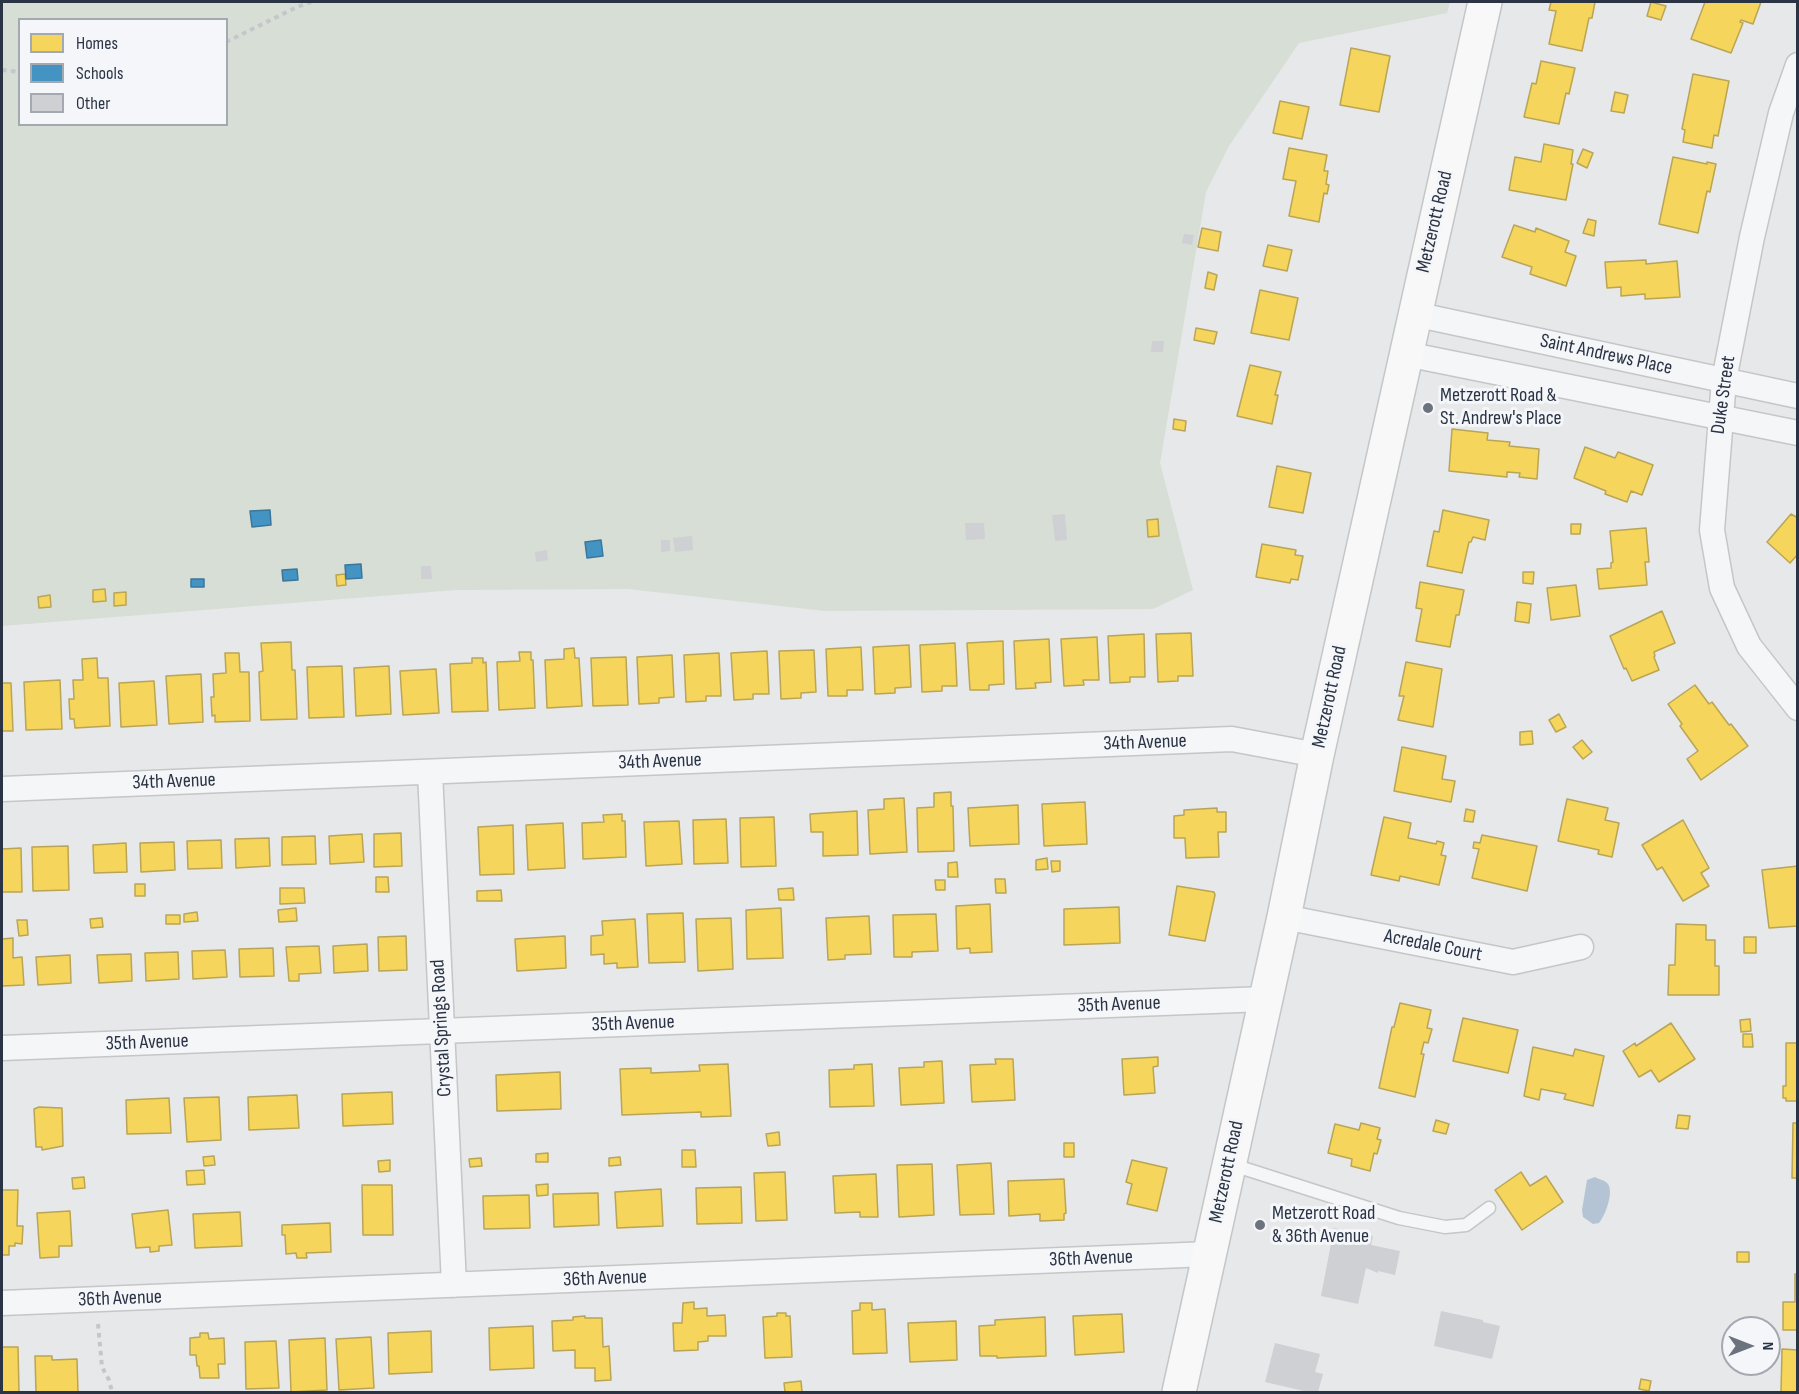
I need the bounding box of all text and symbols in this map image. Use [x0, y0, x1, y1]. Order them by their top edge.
legend [18, 18, 228, 126]
text: Homes [76, 33, 118, 54]
text: Schools [76, 63, 123, 84]
text: Other [76, 93, 110, 114]
street label: Metzerott Road [1412, 169, 1458, 275]
street label: Saint Andrews Place [1538, 329, 1674, 381]
street label: Duke Street [1707, 354, 1741, 436]
place label: Metzerott Road & St. Andrew's Place [1440, 384, 1562, 431]
marker: Metzerott Road & St. Andrew's Place [1421, 401, 1435, 415]
street label: Metzerott Road [1308, 644, 1352, 750]
street label: 34th Avenue [1103, 730, 1187, 756]
street label: 34th Avenue [618, 749, 702, 775]
street label: 34th Avenue [132, 769, 216, 795]
street label: Acredale Court [1382, 925, 1484, 967]
street label: Crystal Springs Road [426, 959, 458, 1097]
street label: 35th Avenue [1077, 992, 1161, 1018]
street label: 35th Avenue [591, 1011, 675, 1037]
street label: 35th Avenue [105, 1030, 189, 1056]
street label: Metzerott Road [1205, 1119, 1249, 1225]
place label: Metzerott Road & 36th Avenue [1272, 1202, 1375, 1249]
marker: Metzerott Road & 36th Avenue [1253, 1218, 1267, 1232]
street label: 36th Avenue [1049, 1246, 1133, 1272]
street label: 36th Avenue [563, 1266, 647, 1292]
street label: 36th Avenue [78, 1286, 162, 1312]
north arrow [1721, 1316, 1781, 1376]
text: N [1758, 1342, 1777, 1350]

